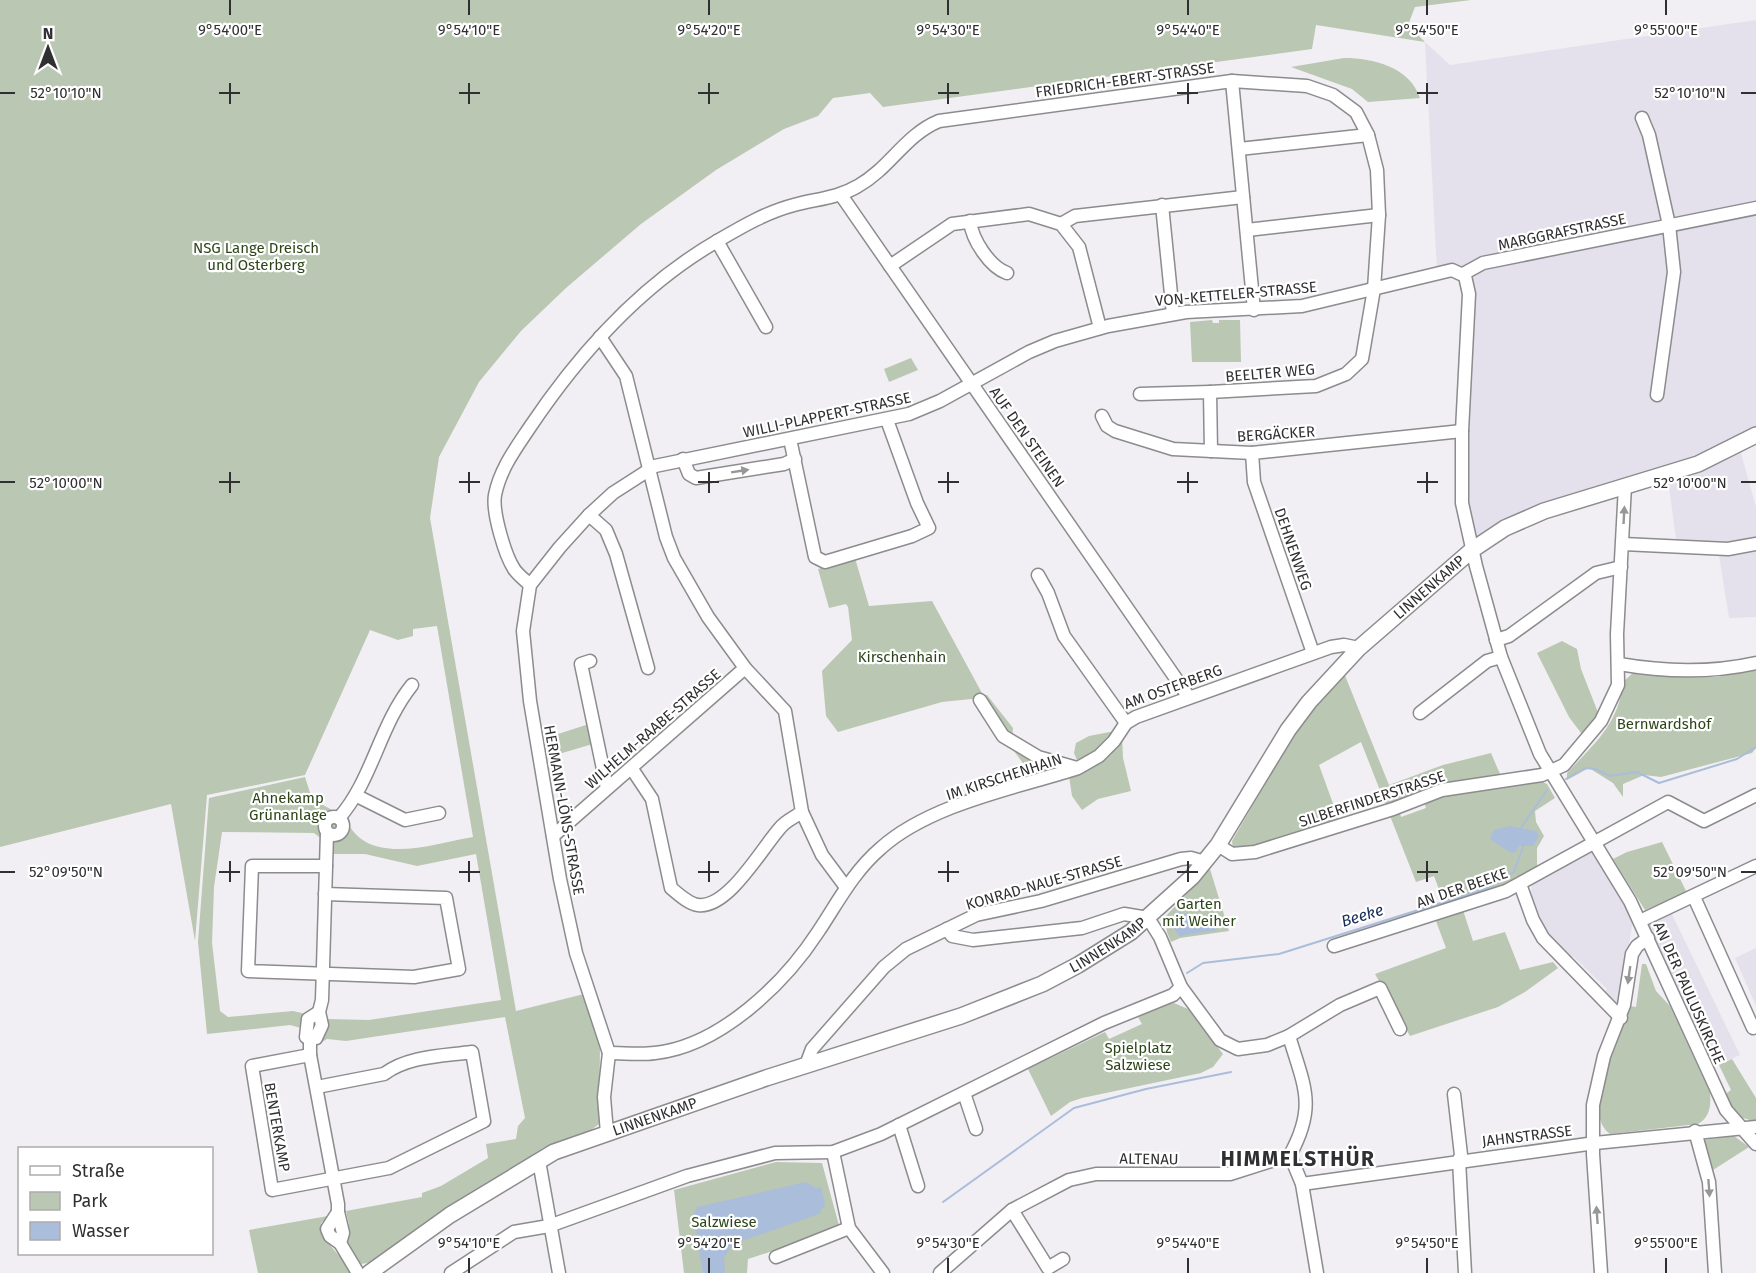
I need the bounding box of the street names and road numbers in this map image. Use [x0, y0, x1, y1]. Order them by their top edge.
street label: FRIEDRICH-EBERT-STRASSE [1034, 59, 1216, 101]
street label: MARGGRAFSTRASSE [1496, 210, 1628, 254]
street label: VON-KETTELER-STRASSE [1154, 278, 1318, 310]
street label: BEELTER WEG [1224, 360, 1316, 386]
street label: AUF DEN STEINEN [986, 383, 1068, 491]
street label: WILLI-PLAPPERT-STRASSE [741, 388, 913, 442]
street label: BERGÄCKER [1236, 422, 1316, 446]
street label: DEHNENWEG [1270, 505, 1316, 593]
street label: LINNENKAMP [1390, 551, 1469, 623]
street label: AM OSTERBERG [1122, 661, 1224, 713]
street label: WILHELM-RAABE-STRASSE [582, 665, 724, 793]
street label: HERMANN-LÖNS-STRASSE [540, 723, 588, 897]
street label: IM KIRSCHENHAIN [944, 750, 1064, 804]
street label: SILBERFINDERSTRASSE [1297, 767, 1447, 831]
street label: KONRAD-NAUE-STRASSE [964, 852, 1124, 914]
street label: AN DER BEEKE [1414, 864, 1510, 912]
street label: LINNENKAMP [1066, 913, 1150, 977]
street label: AN DER PAULUSKIRCHE [1650, 919, 1728, 1067]
street label: BENTERKAMP [260, 1081, 294, 1173]
street label: LINNENKAMP [610, 1094, 700, 1140]
street label: JAHNSTRASSE [1481, 1122, 1573, 1150]
street label: ALTENAU [1119, 1149, 1179, 1169]

